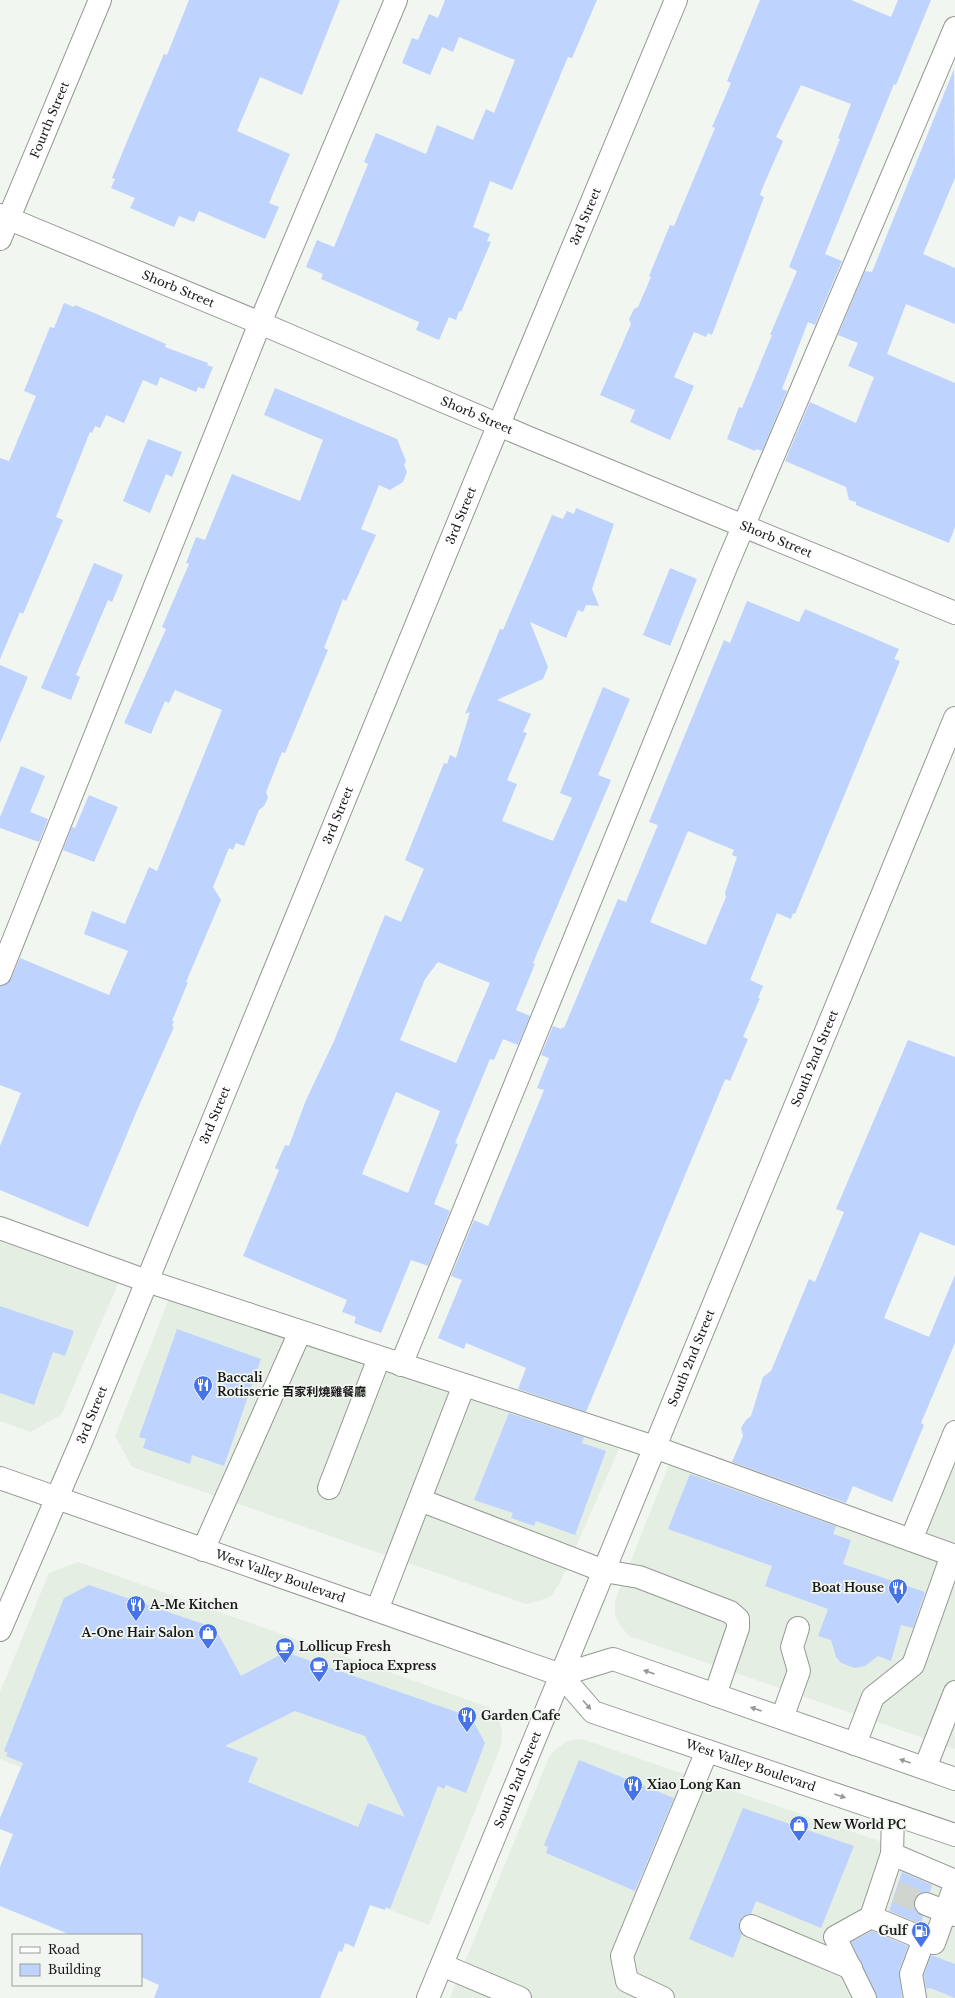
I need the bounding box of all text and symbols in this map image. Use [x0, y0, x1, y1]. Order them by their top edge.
street label: Fourth Street [27, 79, 72, 160]
street label: 3rd Street [567, 185, 604, 247]
street label: Shorb Street [140, 267, 217, 310]
street label: Shorb Street [438, 393, 516, 437]
street label: 3rd Street [442, 484, 479, 546]
street label: Shorb Street [738, 517, 815, 561]
street label: 3rd Street [319, 784, 356, 846]
street label: South 2nd Street [788, 1007, 841, 1109]
street label: 3rd Street [196, 1084, 233, 1146]
street label: South 2nd Street [664, 1307, 718, 1409]
place label: Baccali Rotisserie 百家利燒雞餐廳 [217, 1370, 366, 1399]
restaurant icon: Baccali Rotisserie 百家利燒雞餐廳 [192, 1374, 214, 1402]
street label: 3rd Street [73, 1383, 110, 1446]
street label: West Valley Boulevard [213, 1546, 347, 1606]
restaurant icon: Boat House [887, 1577, 909, 1605]
place label: Boat House [812, 1580, 884, 1595]
restaurant icon: A-Me Kitchen [125, 1594, 147, 1622]
place label: A-Me Kitchen [149, 1597, 239, 1612]
shop icon: A-One Hair Salon [197, 1622, 219, 1650]
place label: A-One Hair Salon [81, 1625, 194, 1640]
cafe icon: Lollicup Fresh [274, 1636, 296, 1664]
place label: Lollicup Fresh [299, 1639, 391, 1654]
cafe icon: Tapioca Express [308, 1655, 330, 1683]
place label: Tapioca Express [333, 1658, 437, 1673]
one-way arrow [643, 1669, 655, 1675]
one-way arrow [582, 1699, 591, 1710]
restaurant icon: Garden Cafe [456, 1705, 478, 1733]
one-way arrow [750, 1706, 762, 1712]
place label: Garden Cafe [481, 1708, 561, 1723]
street label: South 2nd Street [491, 1729, 544, 1830]
street label: West Valley Boulevard [683, 1736, 818, 1794]
one-way arrow [899, 1758, 911, 1764]
restaurant icon: Xiao Long Kan [622, 1774, 644, 1802]
place label: Xiao Long Kan [646, 1777, 741, 1792]
one-way arrow [834, 1793, 846, 1799]
shop icon: New World PC [788, 1814, 810, 1842]
place label: New World PC [813, 1817, 906, 1832]
fuel station icon: Gulf [910, 1920, 932, 1948]
place label: Gulf [878, 1923, 909, 1938]
legend [12, 1934, 142, 1986]
text: Road [48, 1942, 80, 1957]
text: Building [48, 1962, 102, 1977]

